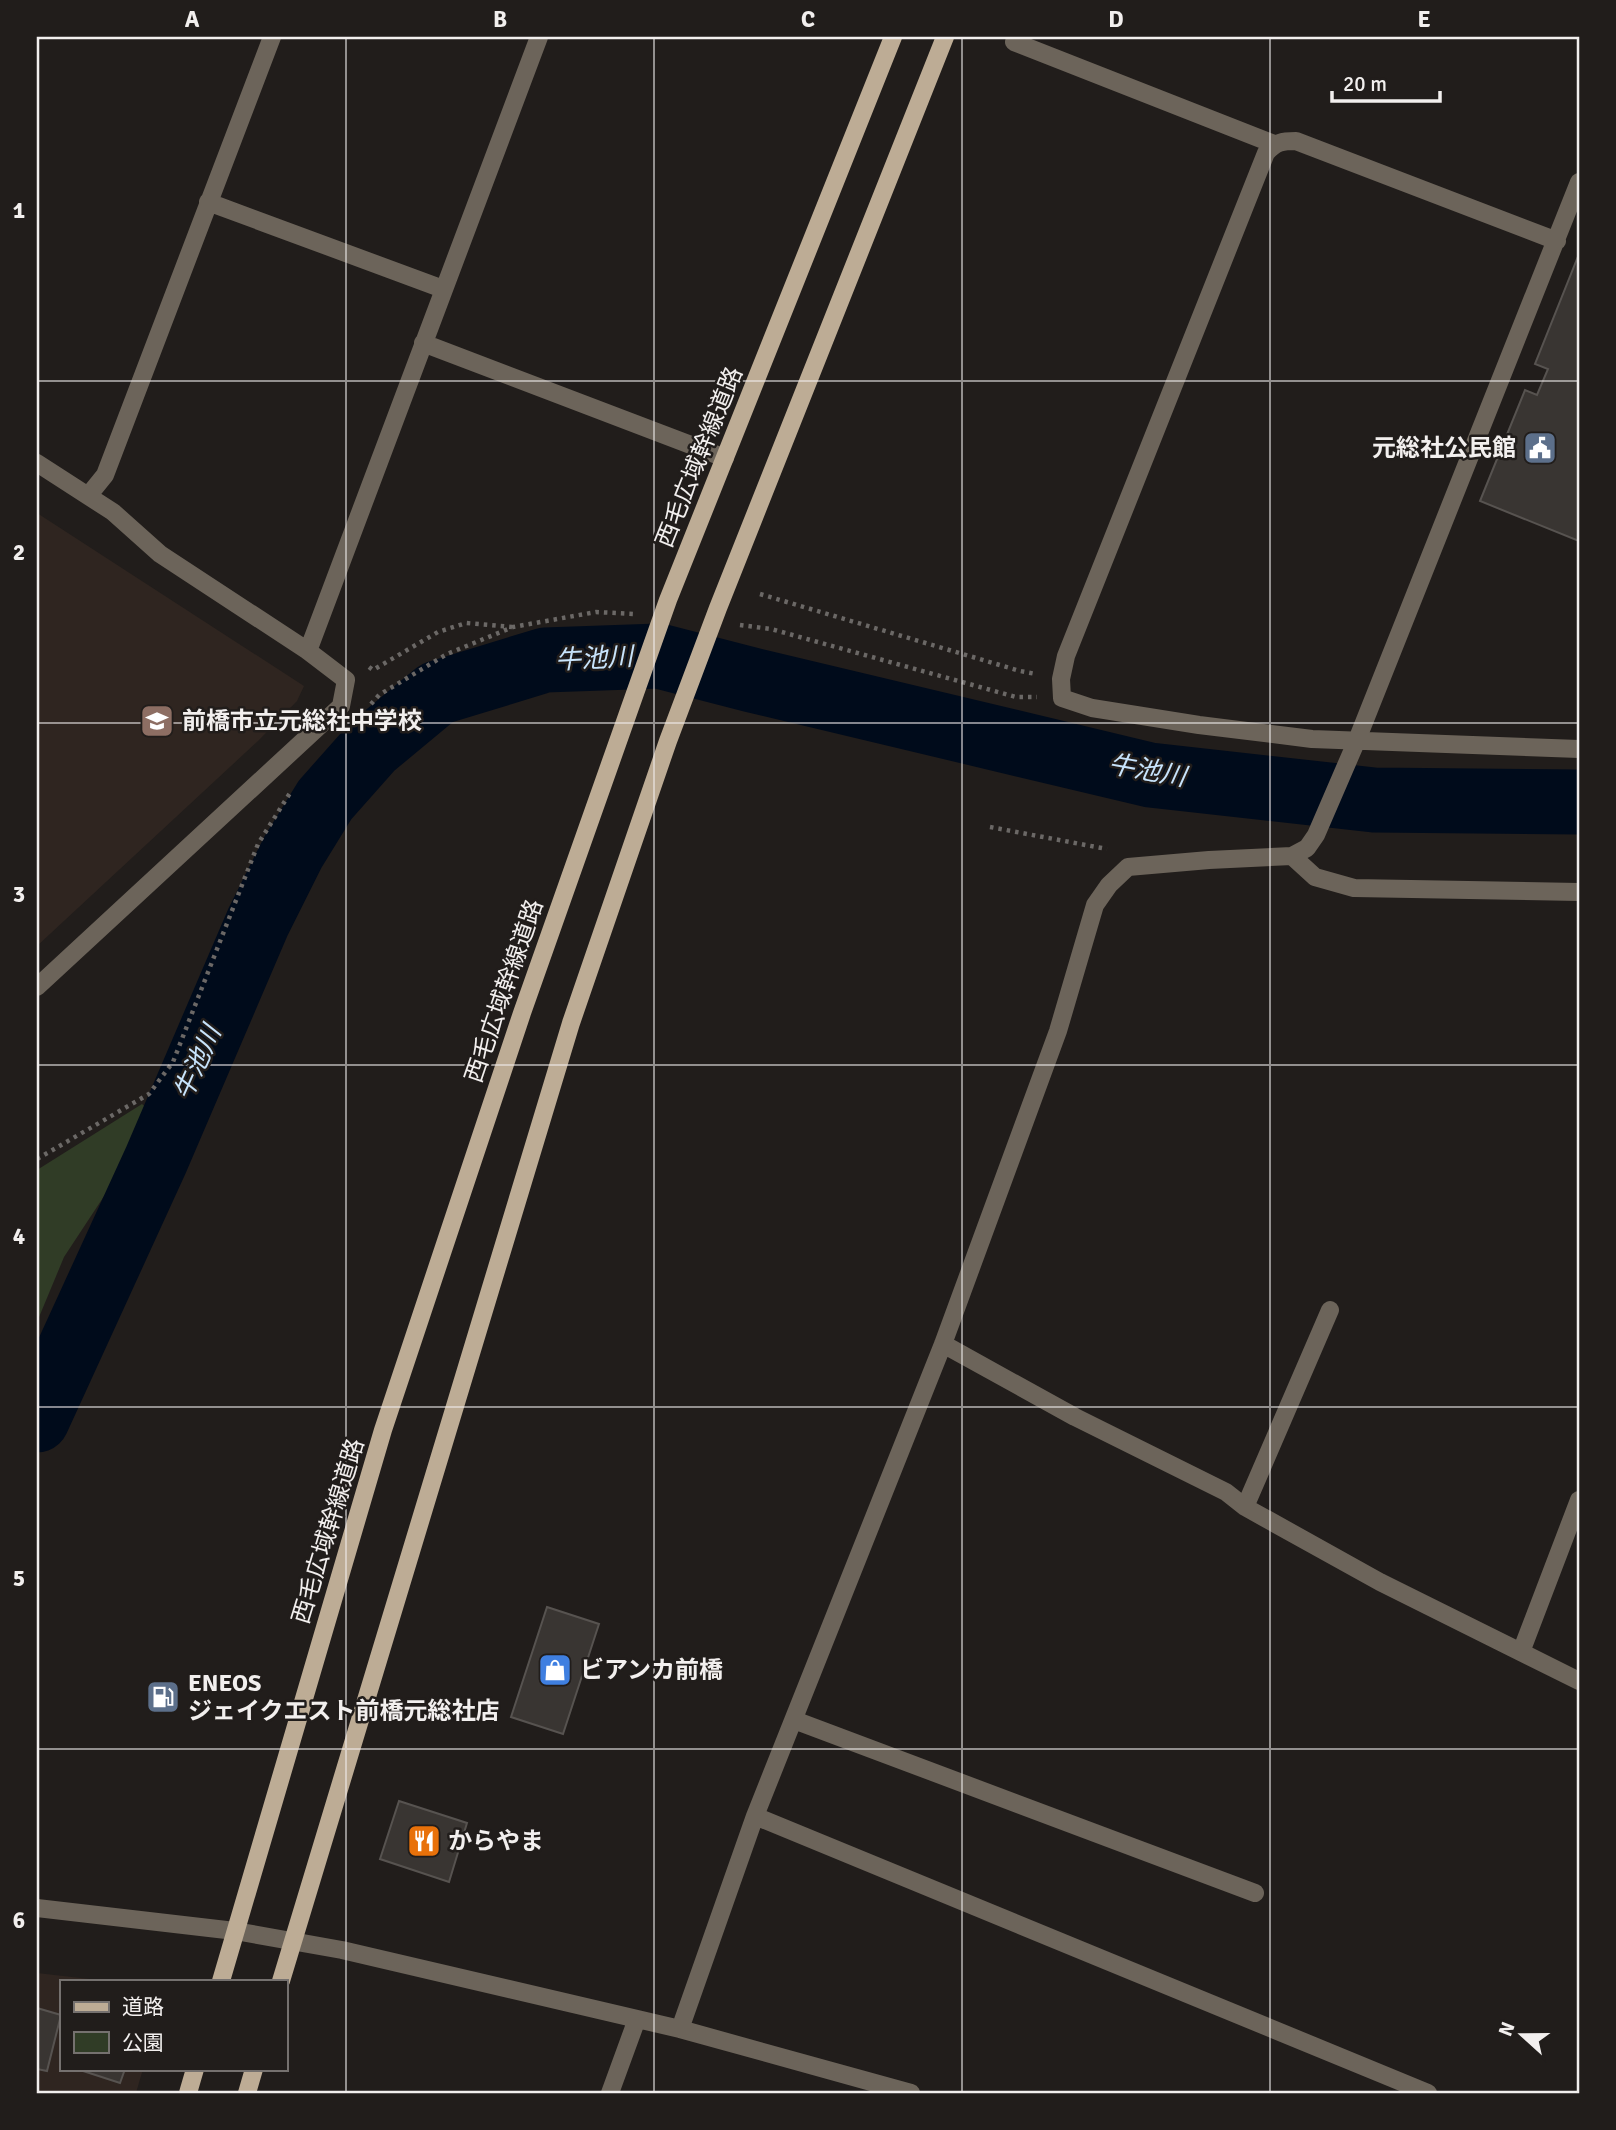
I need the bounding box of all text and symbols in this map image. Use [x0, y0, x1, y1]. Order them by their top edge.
text: A [185, 5, 200, 34]
text: B [493, 5, 507, 34]
text: C [801, 5, 815, 34]
text: D [1108, 5, 1124, 34]
text: E [1417, 5, 1431, 34]
scale bar [1332, 60, 1441, 104]
text: 20 m [1343, 71, 1387, 97]
text: 1 [13, 196, 25, 225]
street label: 西毛広域幹線道路 [649, 362, 749, 552]
public building icon: 元総社公民館 [1521, 429, 1559, 467]
place label: 元総社公民館 [1372, 433, 1516, 463]
text: 2 [13, 538, 25, 567]
water label: 牛池川 [554, 641, 637, 677]
school or university icon: 前橋市立元総社中学校 [138, 702, 176, 740]
place label: 前橋市立元総社中学校 [182, 706, 422, 736]
water label: 牛池川 [1106, 748, 1191, 794]
text: 3 [13, 880, 25, 909]
street label: 西毛広域幹線道路 [459, 895, 549, 1087]
water label: 牛池川 [168, 1018, 230, 1105]
text: 4 [13, 1222, 25, 1251]
street label: 西毛広域幹線道路 [286, 1435, 370, 1627]
text: 5 [13, 1564, 25, 1593]
shop icon: ビアンカ前橋 [536, 1651, 574, 1689]
place label: ビアンカ前橋 [580, 1655, 723, 1685]
place label: ENEOS ジェイクエスト前橋元総社店 [188, 1668, 500, 1726]
fuel station icon: ENEOS ジェイクエスト前橋元総社店 [144, 1678, 182, 1716]
restaurant icon: からやま [405, 1822, 443, 1860]
place label: からやま [448, 1826, 544, 1856]
text: 6 [13, 1906, 25, 1935]
legend [60, 1980, 287, 2070]
text: 道路 [122, 1994, 164, 2020]
north arrow [1486, 2000, 1556, 2070]
text: N [1493, 2019, 1521, 2040]
text: 公園 [122, 2030, 164, 2056]

